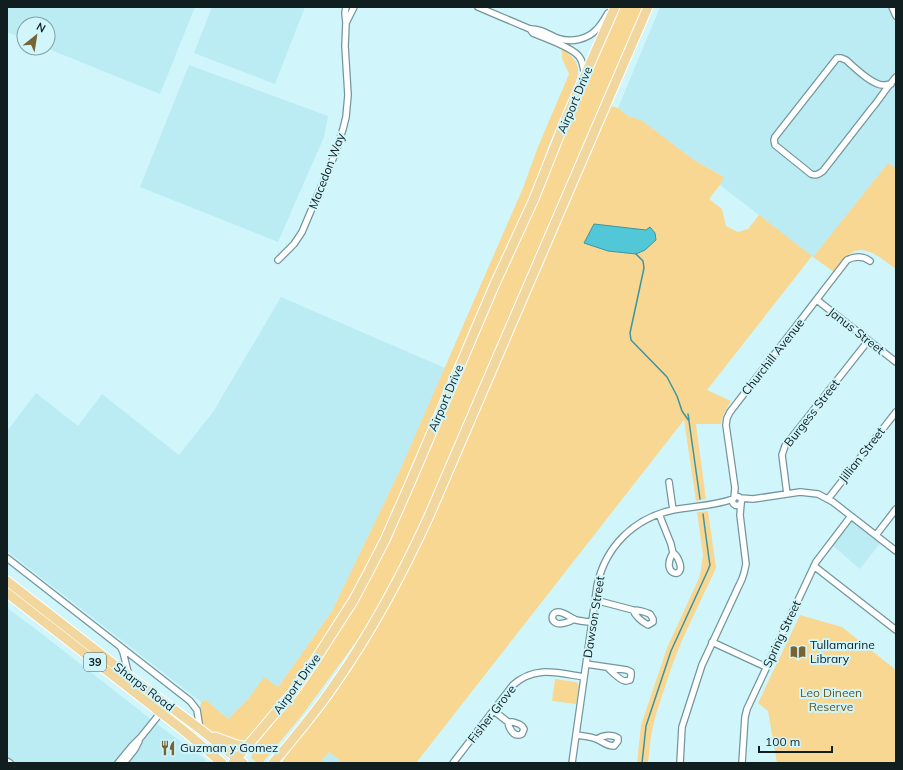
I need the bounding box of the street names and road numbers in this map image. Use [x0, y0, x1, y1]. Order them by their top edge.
street label: Airport Drive [554, 64, 595, 135]
street label: Macedon Way [305, 130, 348, 211]
street label: Janus Street [825, 304, 887, 357]
street label: Churchill Avenue [738, 315, 807, 398]
street label: Airport Drive [425, 362, 466, 433]
street label: Burgess Street [781, 376, 843, 449]
street label: Jillian Street [835, 424, 888, 485]
street label: Dawson Street [580, 575, 607, 659]
street label: Spring Street [759, 598, 804, 670]
street label: Airport Drive [270, 651, 324, 717]
road number: 39 [84, 653, 106, 671]
street label: Sharps Road [111, 659, 177, 714]
street label: Fisher Grove [464, 682, 519, 746]

